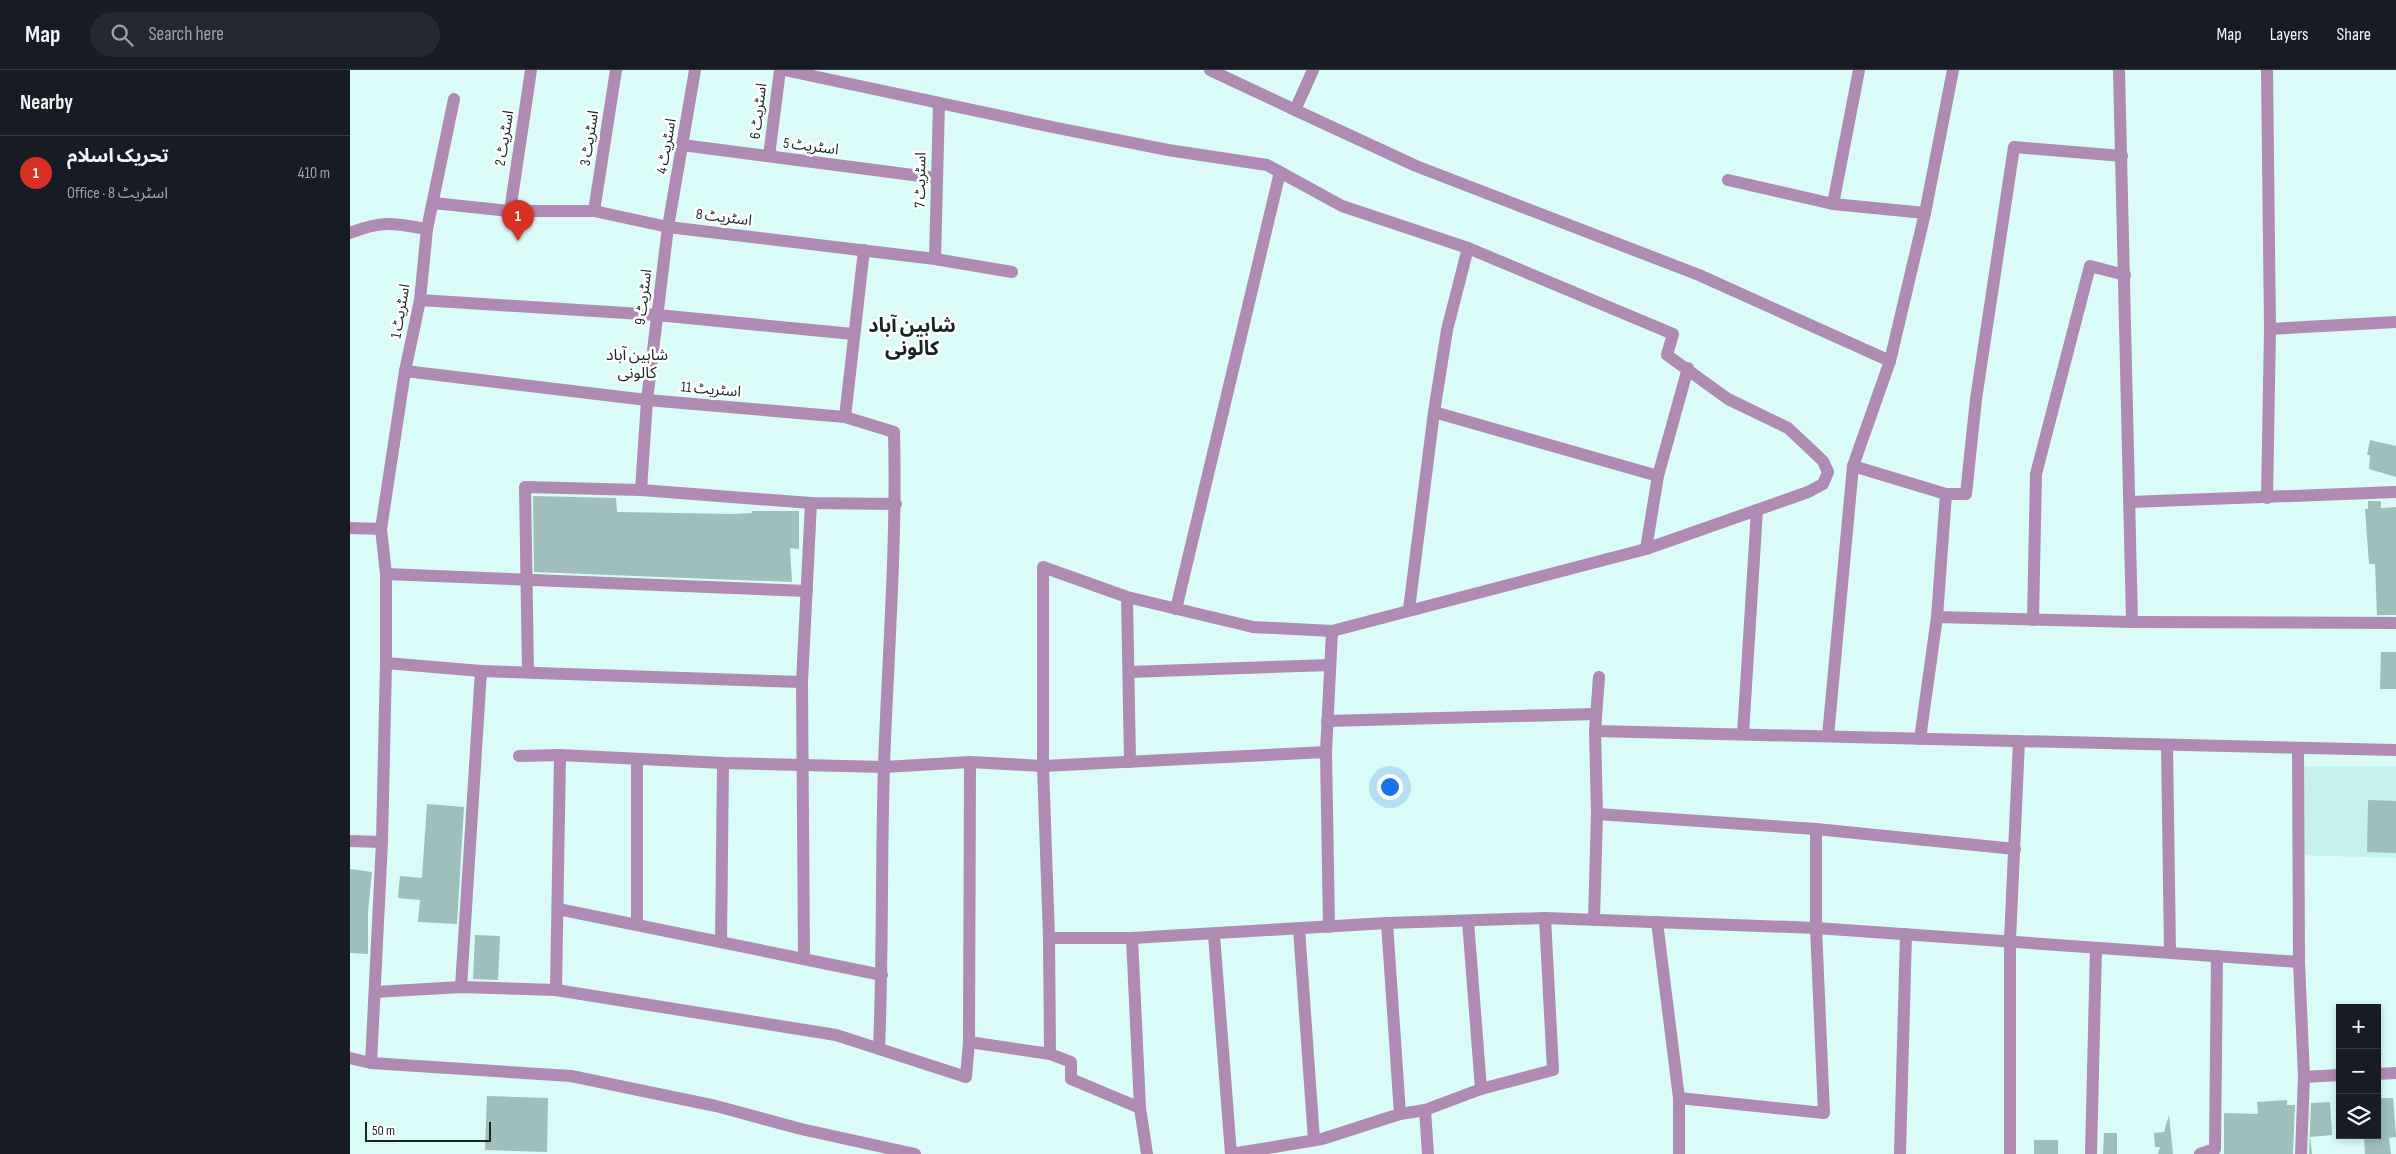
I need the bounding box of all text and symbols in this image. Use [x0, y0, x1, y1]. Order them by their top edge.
search box [90, 12, 440, 57]
text: Map [25, 20, 60, 49]
icon: search [108, 21, 136, 49]
text: Search here [148, 23, 224, 46]
text: Map [2217, 24, 2242, 45]
text: Layers [2270, 24, 2309, 45]
text: Share [2337, 24, 2371, 45]
street label: اسٹریٹ 6 [746, 82, 771, 140]
text: Nearby [20, 90, 73, 115]
street label: اسٹریٹ 2 [491, 109, 518, 167]
street label: اسٹریٹ 3 [576, 109, 603, 167]
street label: اسٹریٹ 4 [652, 117, 681, 175]
street label: اسٹریٹ 5 [782, 134, 840, 159]
text: تحریک اسلام [67, 145, 169, 168]
street label: اسٹریٹ 7 [911, 152, 930, 208]
text: 1 [33, 164, 39, 183]
text: 410 m [298, 164, 330, 183]
text: Office · اسٹریٹ 8 [67, 184, 168, 203]
pin: 1 [502, 200, 534, 241]
street label: اسٹریٹ 8 [695, 205, 753, 230]
street label: اسٹریٹ 9 [631, 268, 656, 326]
street label: اسٹریٹ 1 [386, 282, 415, 340]
district label: شاہین آباد کالونی [868, 314, 956, 361]
district label: شاہین آباد کالونی [606, 346, 668, 383]
street label: اسٹریٹ 11 [680, 377, 742, 402]
your location [1377, 774, 1403, 800]
map controls [2336, 1004, 2381, 1139]
button: + [2336, 1004, 2381, 1049]
button: − [2336, 1049, 2381, 1094]
button: layers [2336, 1094, 2381, 1139]
scale bar [365, 1119, 491, 1142]
text: 50 m [372, 1122, 395, 1139]

